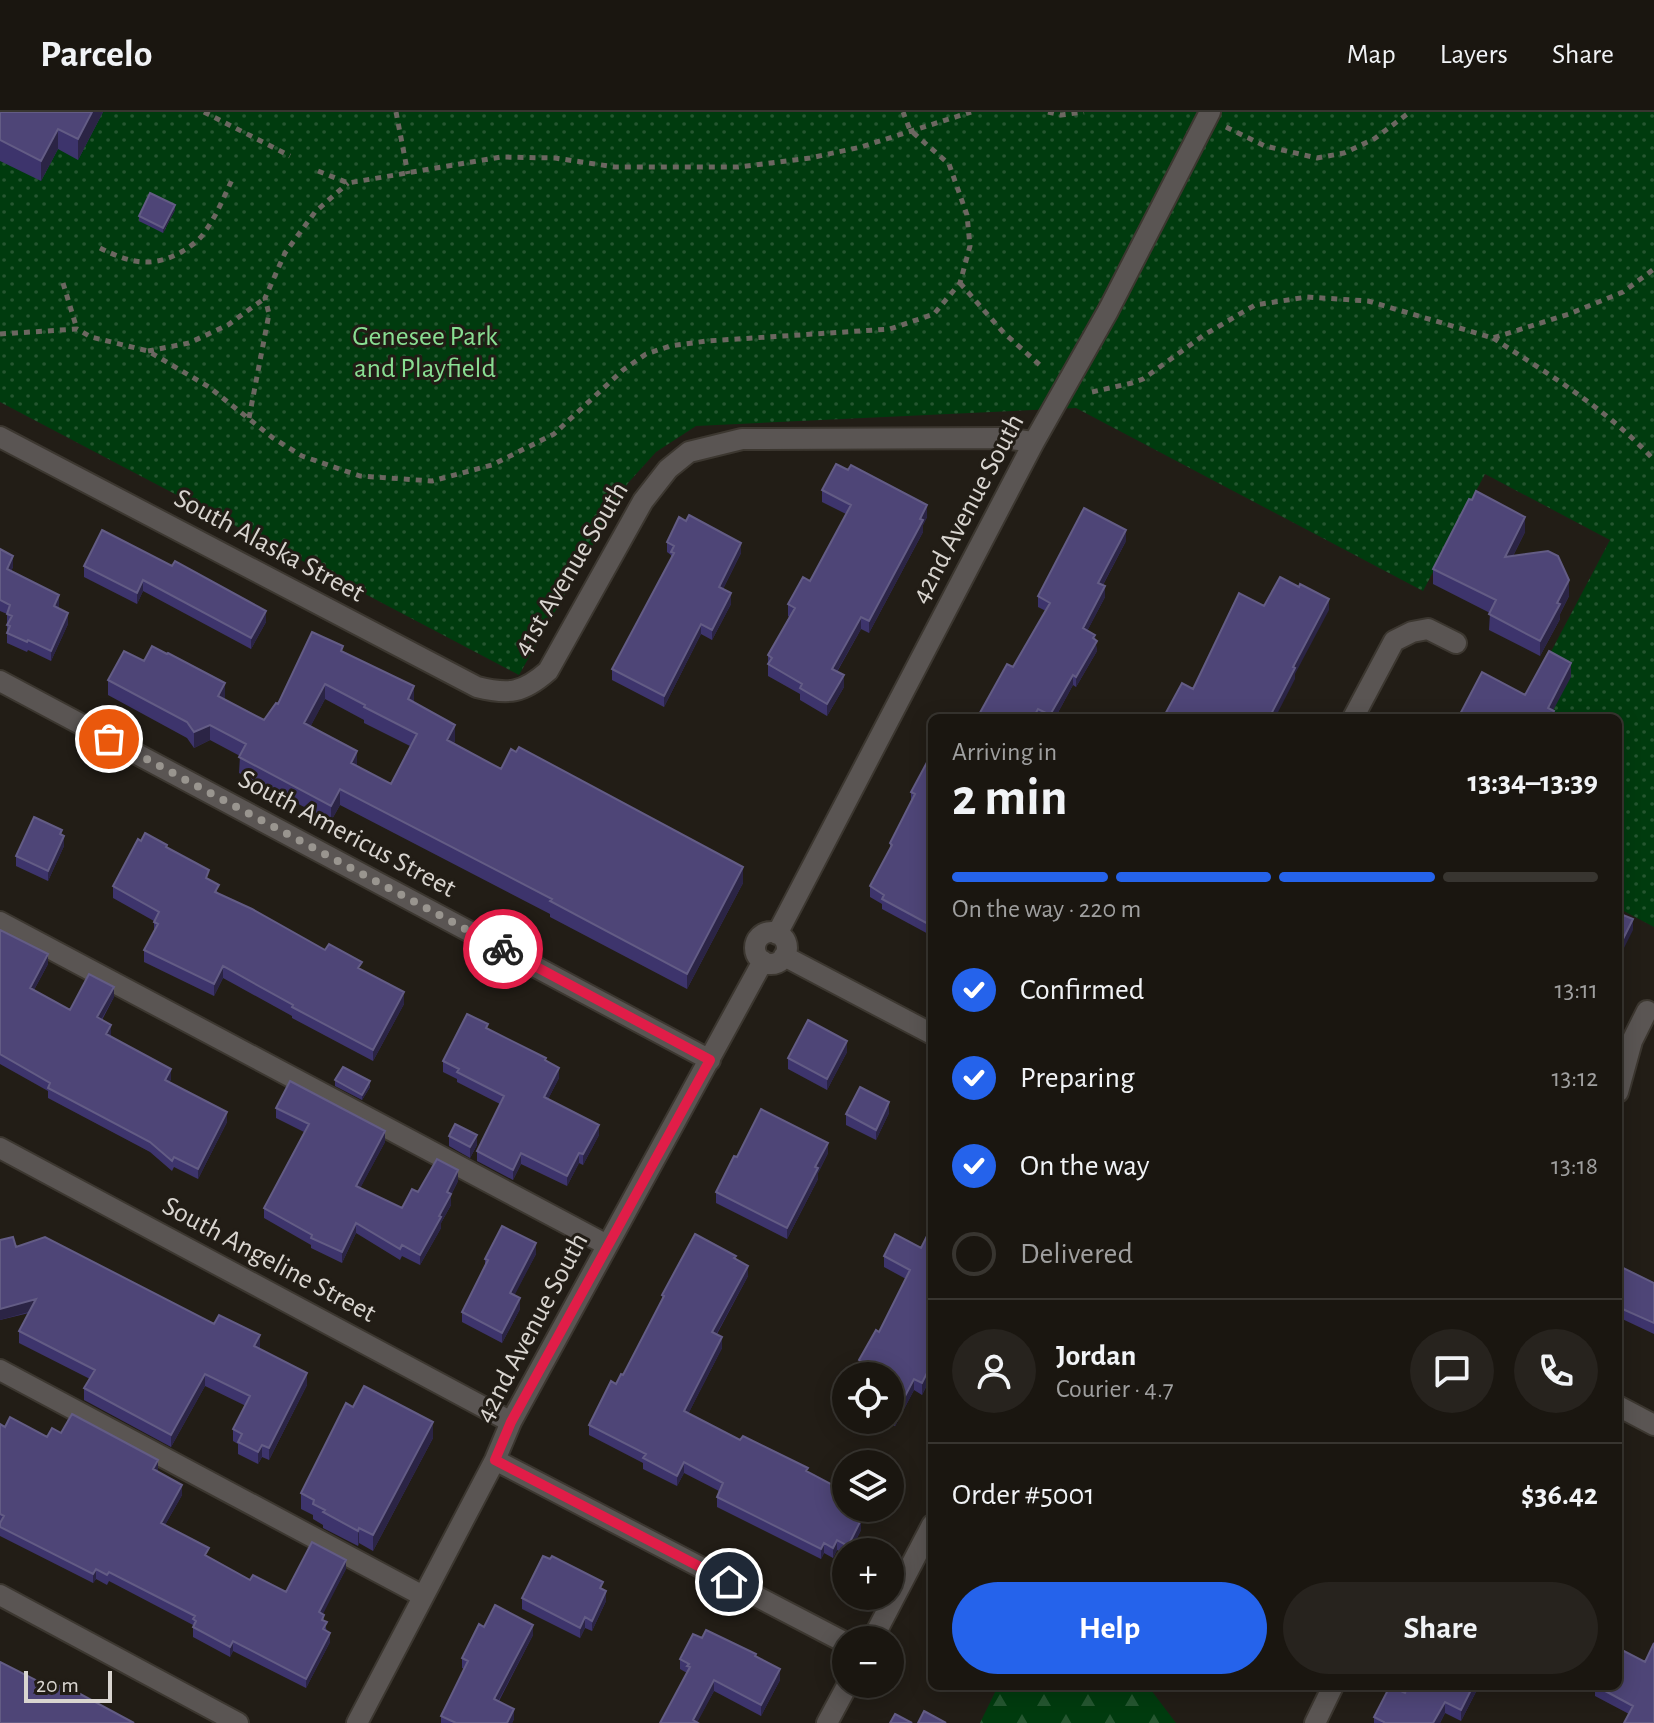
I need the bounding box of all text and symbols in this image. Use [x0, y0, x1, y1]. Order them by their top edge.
text: Parcelo [40, 36, 153, 74]
text: Map [1347, 41, 1396, 69]
text: Layers [1440, 41, 1508, 69]
text: Share [1552, 41, 1614, 69]
park label: Genesee Park and Playfield [352, 323, 498, 383]
street label: 42nd Avenue South [906, 410, 1030, 608]
street label: 41st Avenue South [508, 477, 634, 661]
street label: South Alaska Street [169, 484, 369, 608]
pin [75, 705, 143, 773]
icon: bag [87, 717, 131, 761]
text: Arriving in [952, 739, 1057, 765]
street label: South Americus Street [234, 765, 460, 903]
text: 13:34–13:39 [1468, 767, 1598, 797]
text: 2 min [952, 772, 1067, 824]
text: On the way · 220 m [952, 896, 1141, 922]
courier [463, 909, 543, 989]
icon: bike [481, 927, 525, 971]
icon: check [952, 968, 996, 1012]
text: Confirmed [1020, 975, 1144, 1005]
text: 13:11 [1555, 977, 1598, 1003]
icon: check [952, 1056, 996, 1100]
text: Preparing [1020, 1063, 1135, 1093]
text: 13:12 [1552, 1065, 1598, 1091]
icon: check [952, 1144, 996, 1188]
text: On the way [1020, 1151, 1149, 1181]
text: 13:18 [1551, 1153, 1598, 1179]
street label: South Angeline Street [158, 1192, 380, 1328]
street label: 42nd Avenue South [470, 1229, 594, 1427]
text: Delivered [1020, 1239, 1133, 1269]
button: person [952, 1329, 1036, 1413]
button: chat [1410, 1329, 1494, 1413]
button: phone [1514, 1329, 1598, 1413]
text: Jordan [1056, 1341, 1136, 1371]
map controls [832, 1362, 904, 1698]
button: locate [832, 1362, 904, 1434]
text: Courier · 4.7 [1056, 1376, 1174, 1402]
button: layers [832, 1450, 904, 1522]
text: Order #5001 [952, 1480, 1095, 1510]
text: $36.42 [1521, 1480, 1598, 1510]
button: + [832, 1538, 904, 1610]
pin [695, 1548, 763, 1616]
icon: home [707, 1560, 751, 1604]
button: Help [952, 1582, 1267, 1674]
button: Share [1283, 1582, 1598, 1674]
button: − [832, 1626, 904, 1698]
scale bar [24, 1667, 112, 1703]
text: 20 m [36, 1674, 79, 1696]

